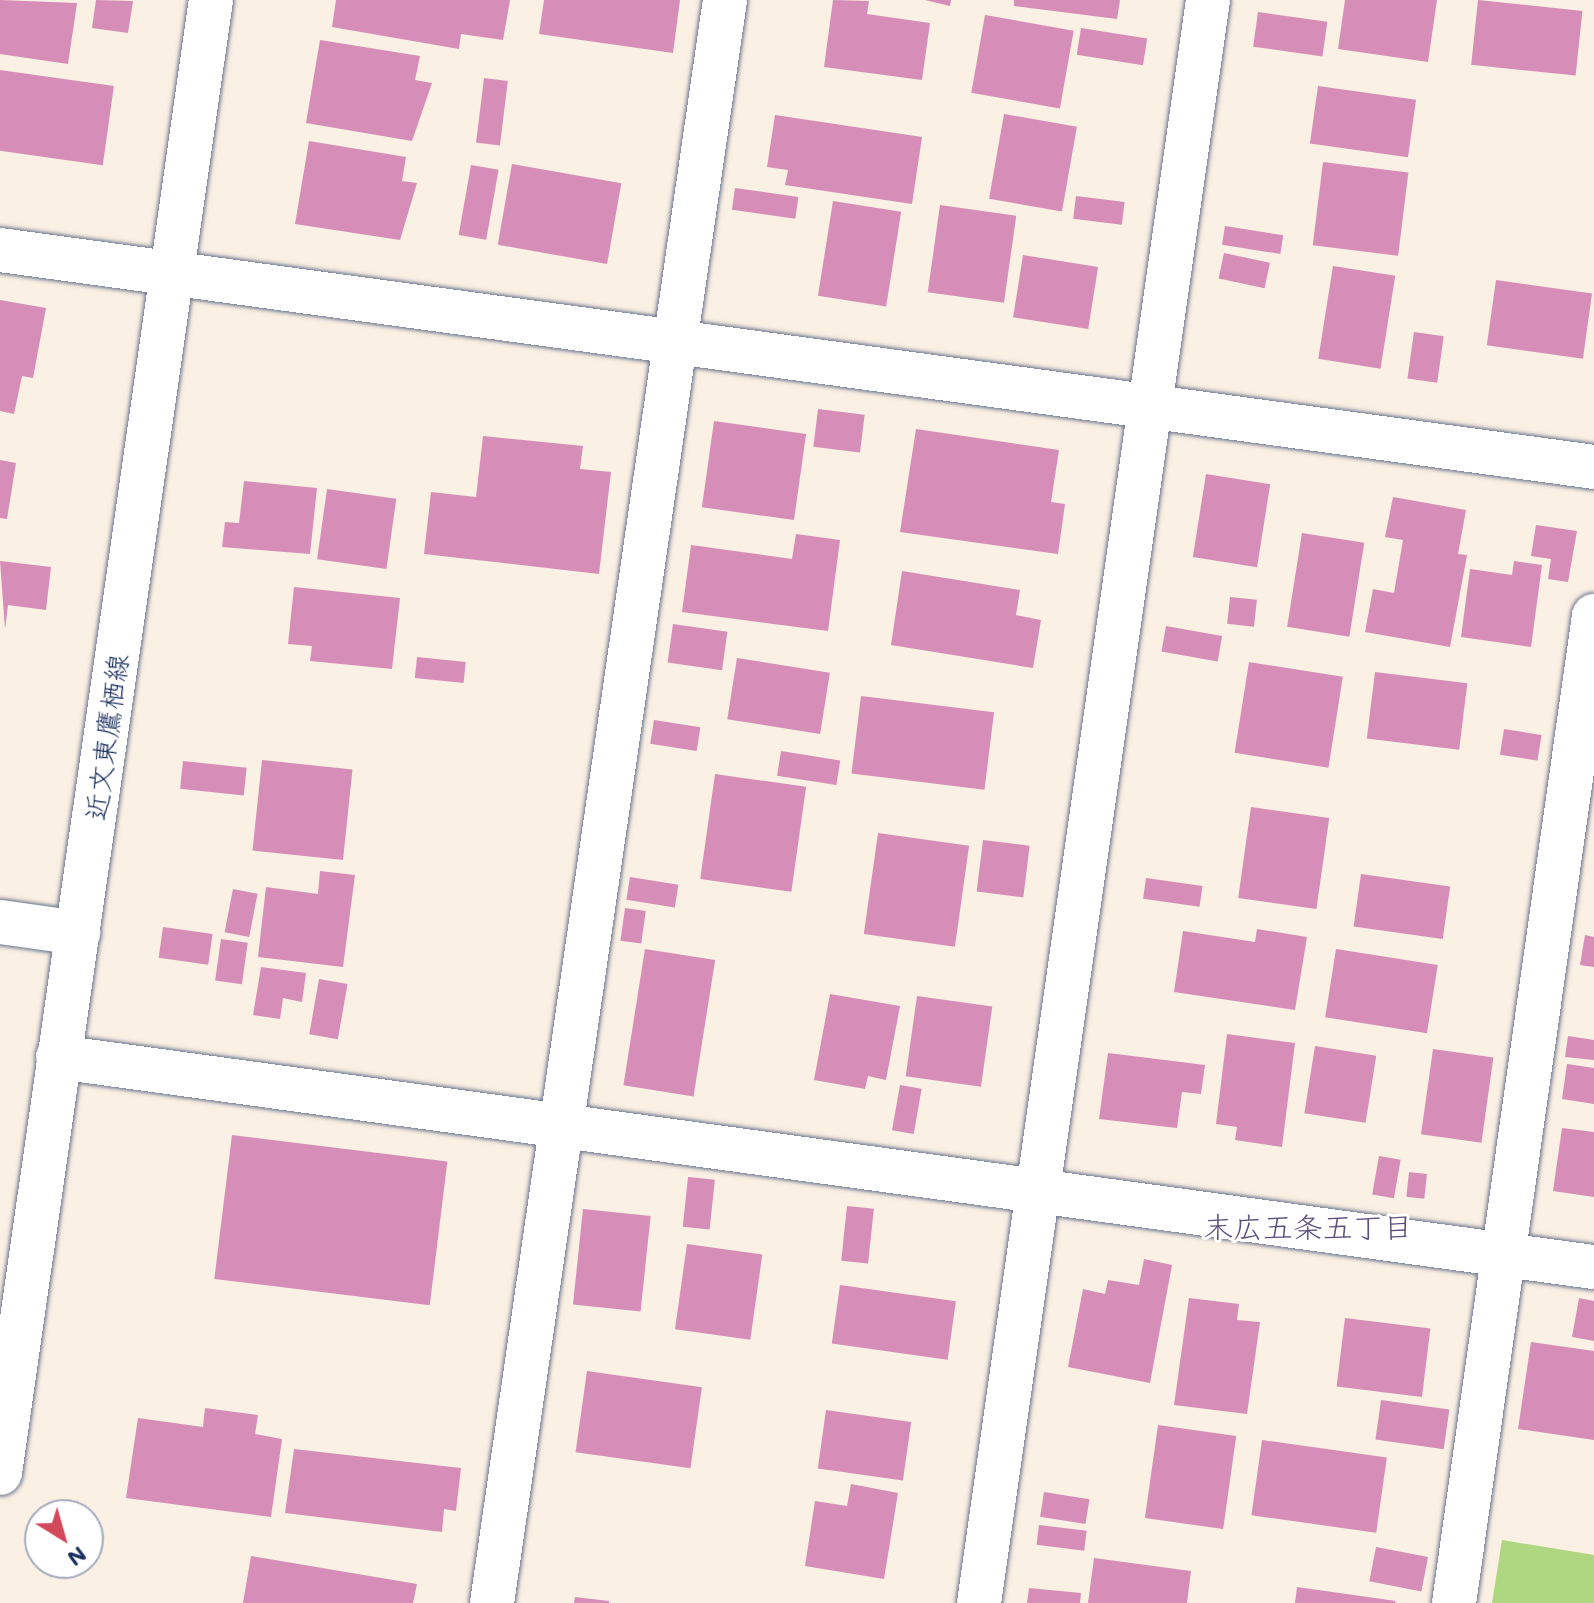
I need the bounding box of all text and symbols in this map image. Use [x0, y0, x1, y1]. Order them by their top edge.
street label: 近文東鷹栖線 [78, 651, 134, 823]
district label: 末広五条五丁目 [1203, 1208, 1413, 1244]
north arrow [24, 1499, 104, 1579]
text: N [62, 1540, 93, 1574]

